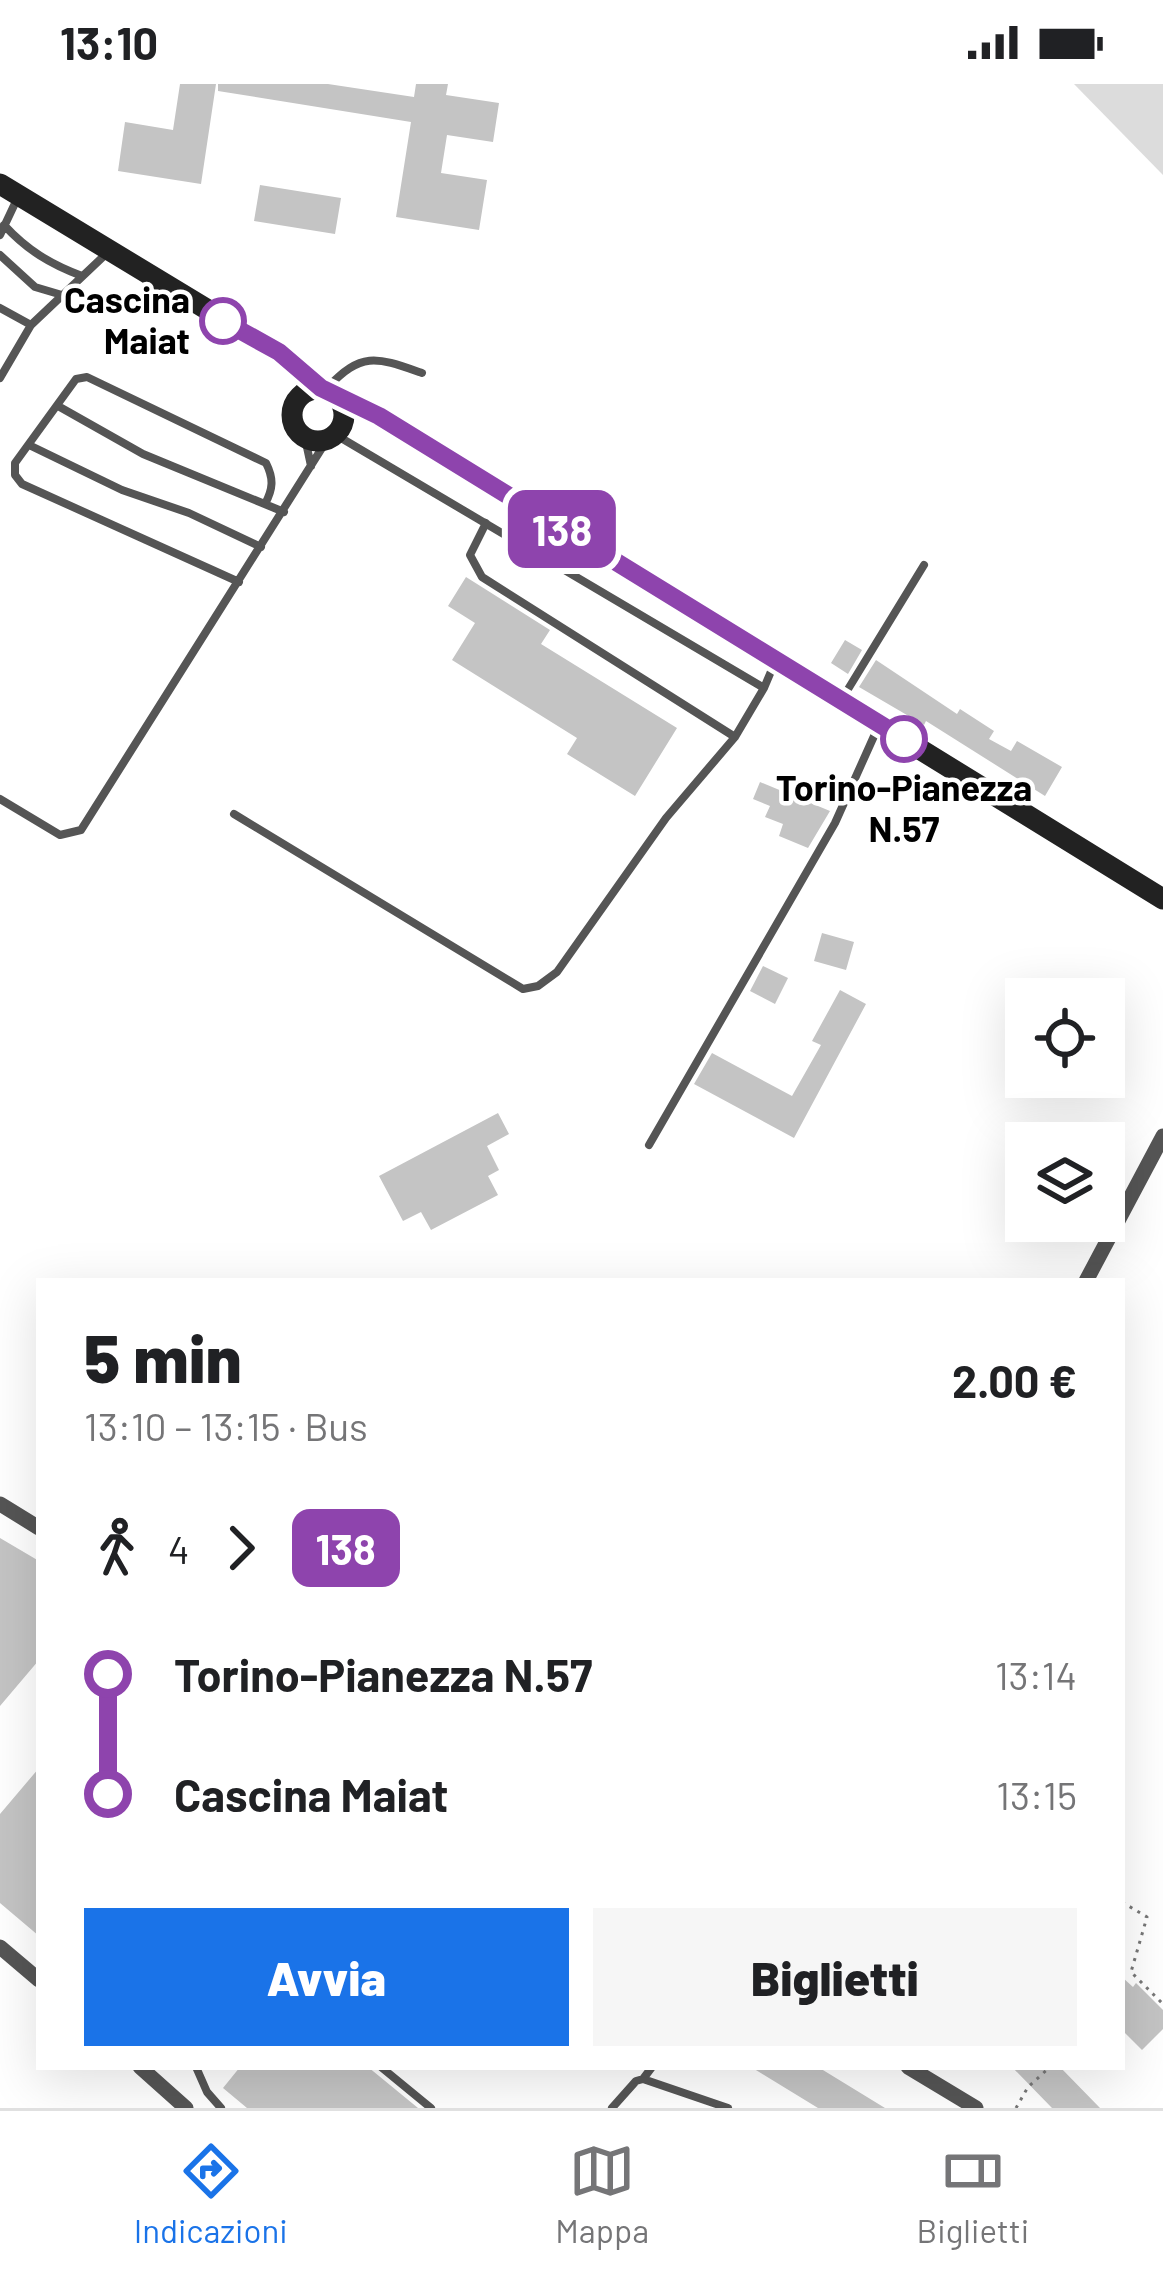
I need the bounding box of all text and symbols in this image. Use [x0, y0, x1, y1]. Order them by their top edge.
text: 13:10 [60, 15, 158, 69]
place label: Cascina Maiat [64, 277, 190, 361]
marker: Cascina Maiat [201, 299, 245, 343]
line badge: 138 [493, 490, 631, 568]
text: 138 [532, 504, 592, 554]
marker: Torino-Pianezza N.57 [882, 717, 926, 761]
place label: Torino-Pianezza N.57 [776, 765, 1032, 849]
map controls [1005, 978, 1125, 1242]
button: locate [1005, 978, 1125, 1098]
button: layers [1005, 1122, 1125, 1242]
text: 5 min [84, 1317, 242, 1396]
text: 2.00 € [952, 1353, 1077, 1407]
text: 13:10 – 13:15 · Bus [84, 1402, 368, 1449]
icon: walk [84, 1515, 150, 1581]
icon: forward [208, 1515, 274, 1581]
text: 138 [316, 1523, 376, 1573]
text: 4 [168, 1525, 190, 1572]
text: Torino-Pianezza N.57 [174, 1647, 592, 1701]
text: 13:14 [995, 1651, 1077, 1698]
text: Cascina Maiat [174, 1767, 448, 1821]
text: 13:15 [996, 1771, 1077, 1818]
button: Avvia [84, 1908, 569, 2046]
button: Biglietti [593, 1908, 1077, 2046]
tab: Indicazioni [134, 2138, 288, 2250]
tab: Mappa [555, 2138, 649, 2250]
tab: Biglietti [917, 2138, 1029, 2250]

